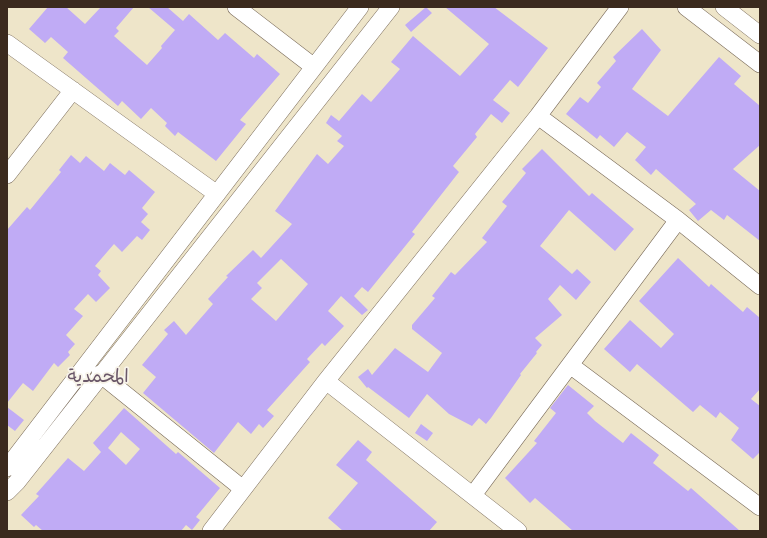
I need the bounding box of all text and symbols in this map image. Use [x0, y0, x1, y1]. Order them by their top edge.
district label: المحمدية [67, 366, 129, 388]

